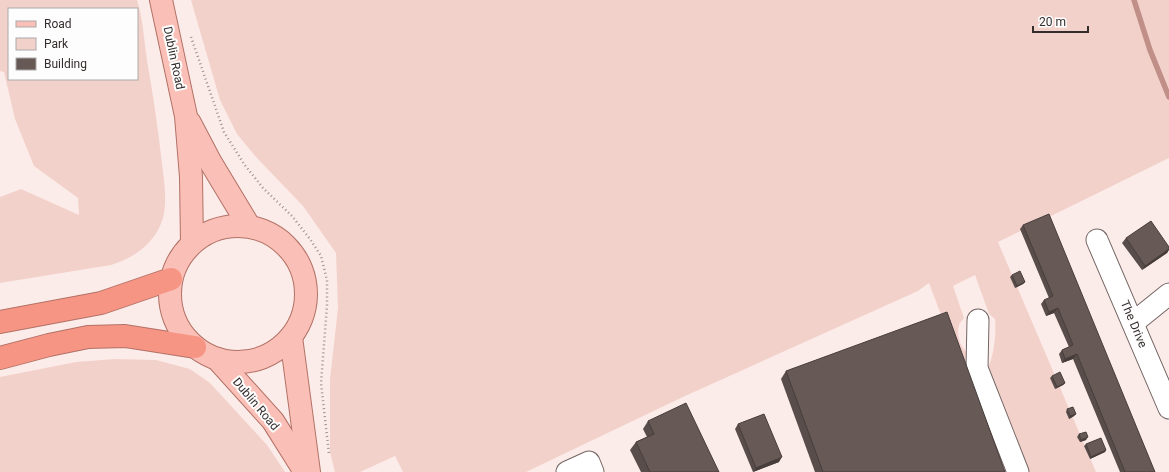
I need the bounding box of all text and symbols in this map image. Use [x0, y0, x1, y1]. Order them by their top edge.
legend [8, 8, 138, 80]
scale bar [1033, 8, 1088, 34]
text: 20 m [1039, 15, 1066, 29]
text: Road [44, 17, 72, 31]
street label: Dublin Road [160, 25, 188, 91]
text: Park [44, 37, 69, 51]
text: Building [44, 57, 87, 71]
street label: The Drive [1118, 298, 1150, 350]
street label: Dublin Road [230, 375, 282, 433]

